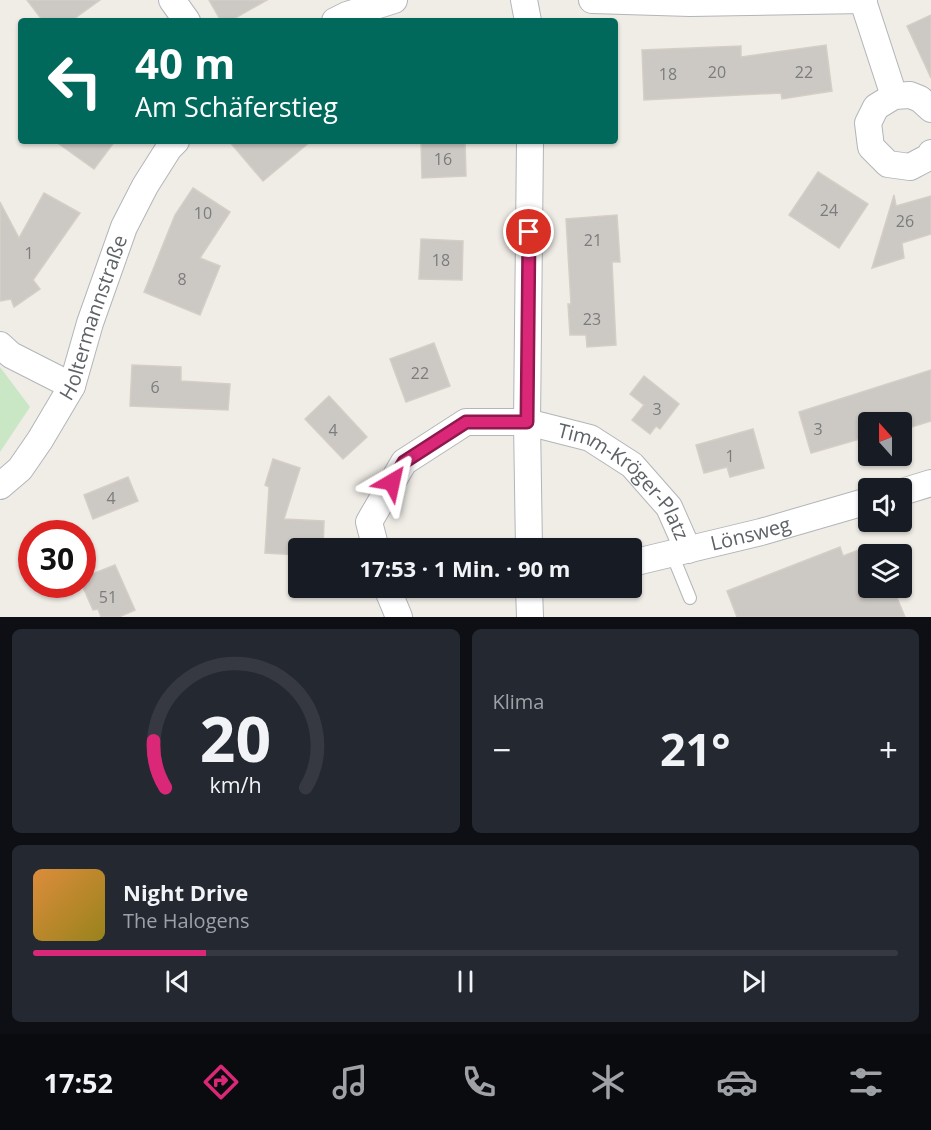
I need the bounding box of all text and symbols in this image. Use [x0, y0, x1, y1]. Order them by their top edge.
text: 40 m [135, 34, 235, 91]
icon: left [36, 42, 114, 120]
house number: 20 [708, 61, 726, 83]
house number: 22 [795, 61, 813, 83]
house number: 18 [659, 63, 677, 85]
text: Am Schäferstieg [135, 88, 338, 125]
house number: 16 [434, 148, 452, 170]
house number: 24 [820, 199, 838, 221]
house number: 10 [194, 202, 212, 224]
pin [503, 206, 554, 257]
house number: 26 [896, 210, 914, 232]
icon: arrive [512, 215, 545, 248]
house number: 21 [584, 229, 602, 251]
street label: Holtermannstraße [53, 231, 133, 405]
house number: 1 [24, 242, 34, 264]
house number: 18 [432, 249, 450, 271]
house number: 8 [177, 268, 187, 290]
house number: 23 [583, 308, 601, 330]
house number: 22 [411, 362, 429, 384]
house number: 6 [150, 376, 160, 398]
house number: 3 [652, 398, 662, 420]
north arrow [858, 412, 912, 466]
map controls [858, 412, 912, 598]
street label: Timm-Kröger-Platz [555, 416, 696, 544]
house number: 3 [813, 418, 823, 440]
house number: 4 [328, 419, 338, 441]
house number: 1 [725, 445, 735, 467]
position arrow [360, 450, 424, 514]
button: sound [858, 478, 912, 532]
house number: 4 [106, 487, 116, 509]
street label: Lönsweg [708, 510, 794, 557]
speed limit sign: 30 [18, 520, 96, 598]
button: layers [858, 544, 912, 598]
text: 17:53 · 1 Min. · 90 m [360, 553, 570, 583]
house number: 51 [99, 586, 117, 608]
text: Klima [493, 688, 544, 715]
text: 20 [200, 695, 271, 780]
text: 21° [660, 718, 731, 779]
text: − [493, 727, 511, 772]
text: + [879, 727, 898, 772]
text: km/h [210, 770, 262, 799]
text: Night Drive [123, 877, 248, 907]
text: The Halogens [123, 907, 250, 934]
icon: previous [161, 965, 194, 998]
icon: pause [449, 965, 482, 998]
icon: next [737, 965, 770, 998]
icon: directions [200, 1061, 242, 1103]
icon: music [329, 1061, 371, 1103]
icon: phone [458, 1061, 500, 1103]
icon: climate [587, 1061, 629, 1103]
icon: car [716, 1061, 758, 1103]
icon: filters [845, 1061, 887, 1103]
text: 17:52 [44, 1064, 113, 1101]

